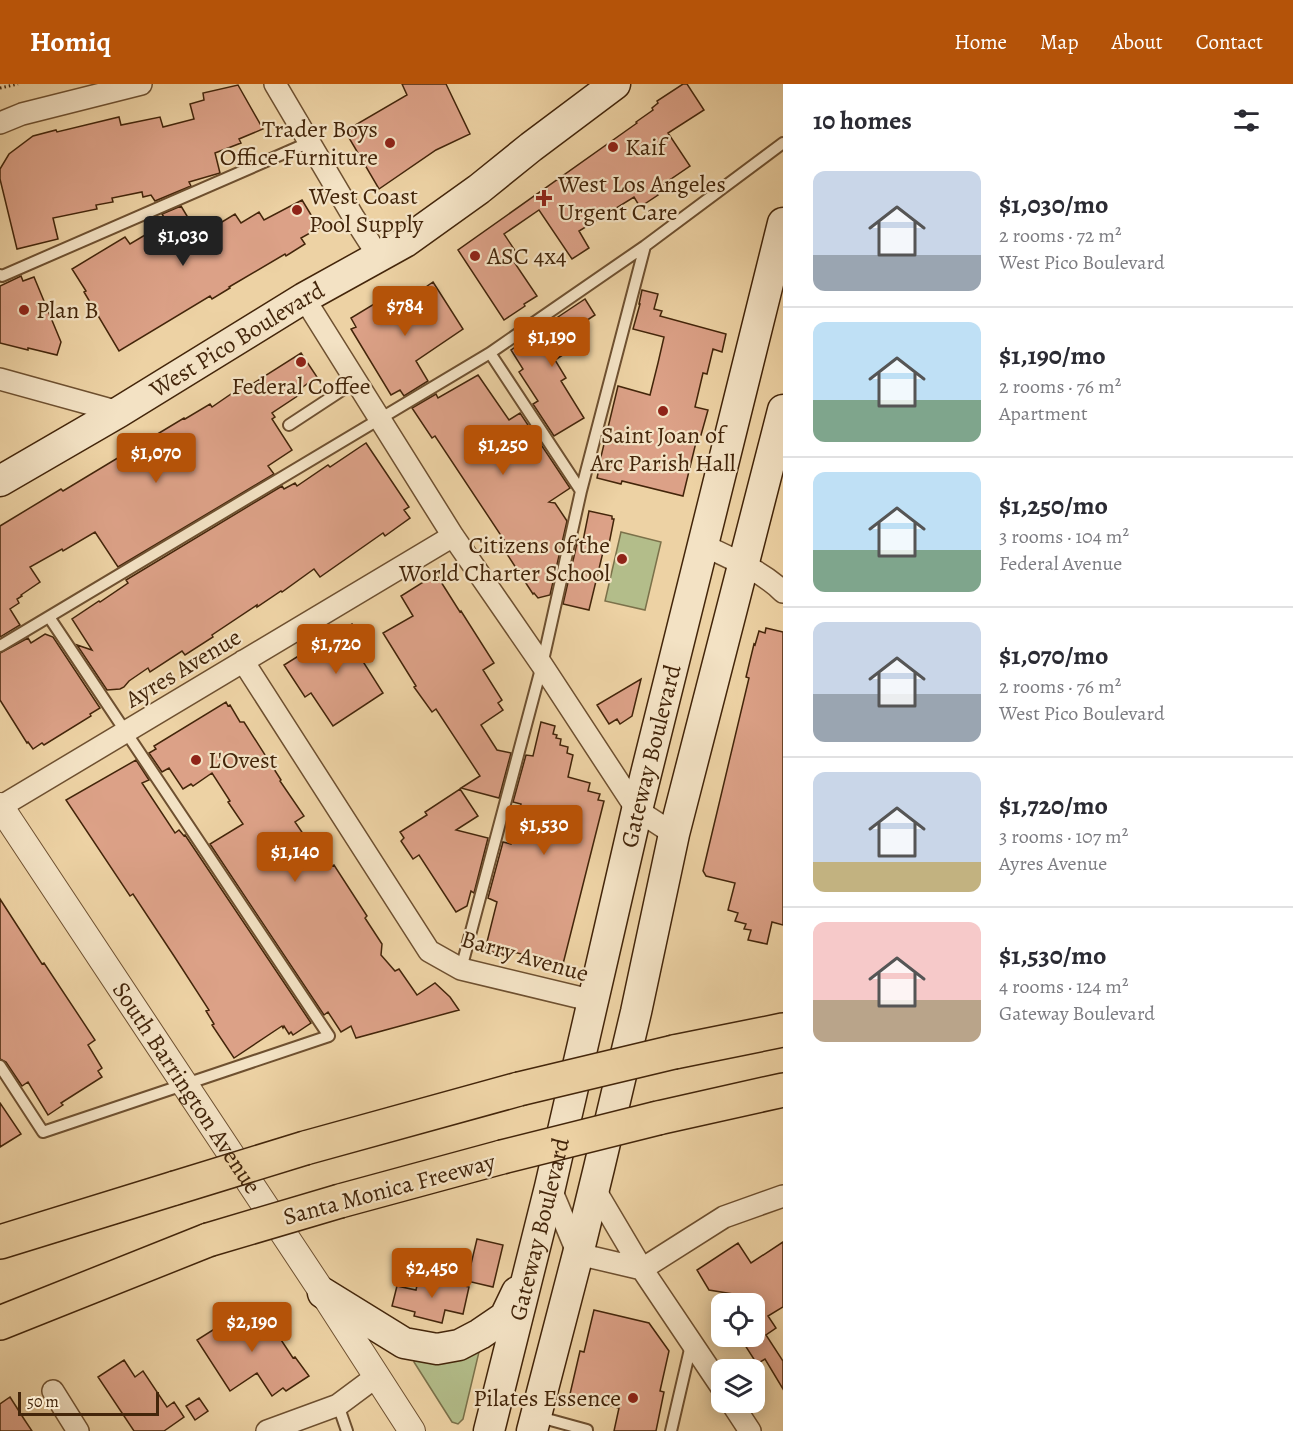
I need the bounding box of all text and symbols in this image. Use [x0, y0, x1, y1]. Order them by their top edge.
text: Homiq [30, 23, 111, 61]
text: Home [954, 28, 1007, 56]
text: Map [1040, 28, 1078, 56]
text: About [1111, 28, 1163, 56]
text: Contact [1196, 28, 1263, 56]
text: 10 homes [813, 103, 912, 138]
icon: filters [1230, 104, 1263, 137]
place label: Trader Boys Office Furniture [220, 113, 378, 173]
place label: Kaif [625, 131, 669, 163]
marker: Trader Boys Office Furniture [383, 136, 397, 150]
marker: Kaif [606, 140, 620, 154]
place label: West Los Angeles Urgent Care [557, 168, 726, 228]
place label: West Coast Pool Supply [308, 180, 424, 240]
text: $1,030/mo [999, 187, 1109, 222]
marker: West Los Angeles Urgent Care [535, 189, 553, 207]
icon: home [861, 195, 933, 267]
marker: West Coast Pool Supply [290, 203, 304, 217]
pin: $1,030 [134, 216, 232, 267]
text: $1,030 [158, 222, 208, 249]
text: 2 rooms · 72 m² [999, 222, 1121, 249]
place label: ASC 4x4 [486, 240, 567, 272]
marker: ASC 4x4 [468, 249, 482, 263]
text: West Pico Boulevard [999, 249, 1165, 276]
street label: West Pico Boulevard [143, 274, 330, 406]
pin: $784 [369, 286, 441, 337]
text: $784 [387, 292, 423, 319]
place label: Plan B [36, 294, 99, 326]
marker: Plan B [17, 303, 31, 317]
pin: $1,190 [503, 317, 601, 368]
text: $1,190 [528, 323, 576, 350]
text: $1,190/mo [999, 338, 1106, 373]
icon: home [861, 346, 933, 418]
marker: Federal Coffee [294, 355, 308, 369]
place label: Federal Coffee [231, 370, 371, 402]
text: 2 rooms · 76 m² [999, 373, 1121, 400]
text: Apartment [999, 400, 1088, 427]
marker: Saint Joan of Arc Parish Hall [656, 404, 670, 418]
place label: Saint Joan of Arc Parish Hall [589, 419, 736, 479]
pin: $1,250 [454, 425, 552, 476]
text: $1,250 [478, 431, 528, 458]
pin: $1,070 [107, 433, 205, 484]
text: $1,070 [131, 439, 181, 466]
text: $1,250/mo [999, 488, 1108, 523]
icon: home [861, 496, 933, 568]
text: 3 rooms · 104 m² [999, 523, 1129, 550]
place label: Citizens of the World Charter School [398, 529, 610, 589]
text: Federal Avenue [999, 550, 1122, 577]
marker: Citizens of the World Charter School [615, 552, 629, 566]
street label: Ayres Avenue [118, 621, 247, 716]
pin: $1,720 [287, 624, 385, 675]
text: $1,720 [311, 630, 361, 657]
text: $1,070/mo [999, 638, 1108, 673]
icon: home [861, 646, 933, 718]
street label: Gateway Boulevard [613, 661, 689, 851]
text: 2 rooms · 76 m² [999, 673, 1121, 700]
text: West Pico Boulevard [999, 700, 1165, 727]
place label: L'Ovest [208, 744, 278, 776]
marker: L'Ovest [189, 753, 203, 767]
text: $1,720/mo [999, 788, 1108, 823]
icon: home [861, 796, 933, 868]
pin: $1,530 [495, 805, 593, 856]
text: $1,530 [519, 811, 569, 838]
text: 3 rooms · 107 m² [999, 823, 1128, 850]
pin: $1,140 [246, 832, 344, 883]
text: $1,140 [271, 838, 319, 865]
text: Ayres Avenue [999, 850, 1107, 877]
street label: Barry Avenue [458, 923, 592, 989]
text: $1,530/mo [999, 938, 1107, 973]
icon: home [861, 946, 933, 1018]
text: 4 rooms · 124 m² [999, 973, 1129, 1000]
street label: South Barrington Avenue [105, 976, 269, 1200]
text: Gateway Boulevard [999, 1000, 1155, 1027]
street label: Gateway Boulevard [501, 1134, 577, 1324]
street label: Santa Monica Freeway [279, 1145, 499, 1233]
pin: $2,450 [383, 1248, 481, 1299]
text: $2,450 [406, 1254, 458, 1281]
map controls [711, 1293, 765, 1413]
button: locate [711, 1293, 765, 1347]
pin: $2,190 [203, 1302, 301, 1353]
text: $2,190 [227, 1308, 277, 1335]
button: layers [711, 1359, 765, 1413]
place label: Pilates Essence [473, 1382, 621, 1414]
scale bar [18, 1389, 159, 1416]
text: 50 m [27, 1391, 59, 1413]
marker: Pilates Essence [626, 1391, 640, 1405]

